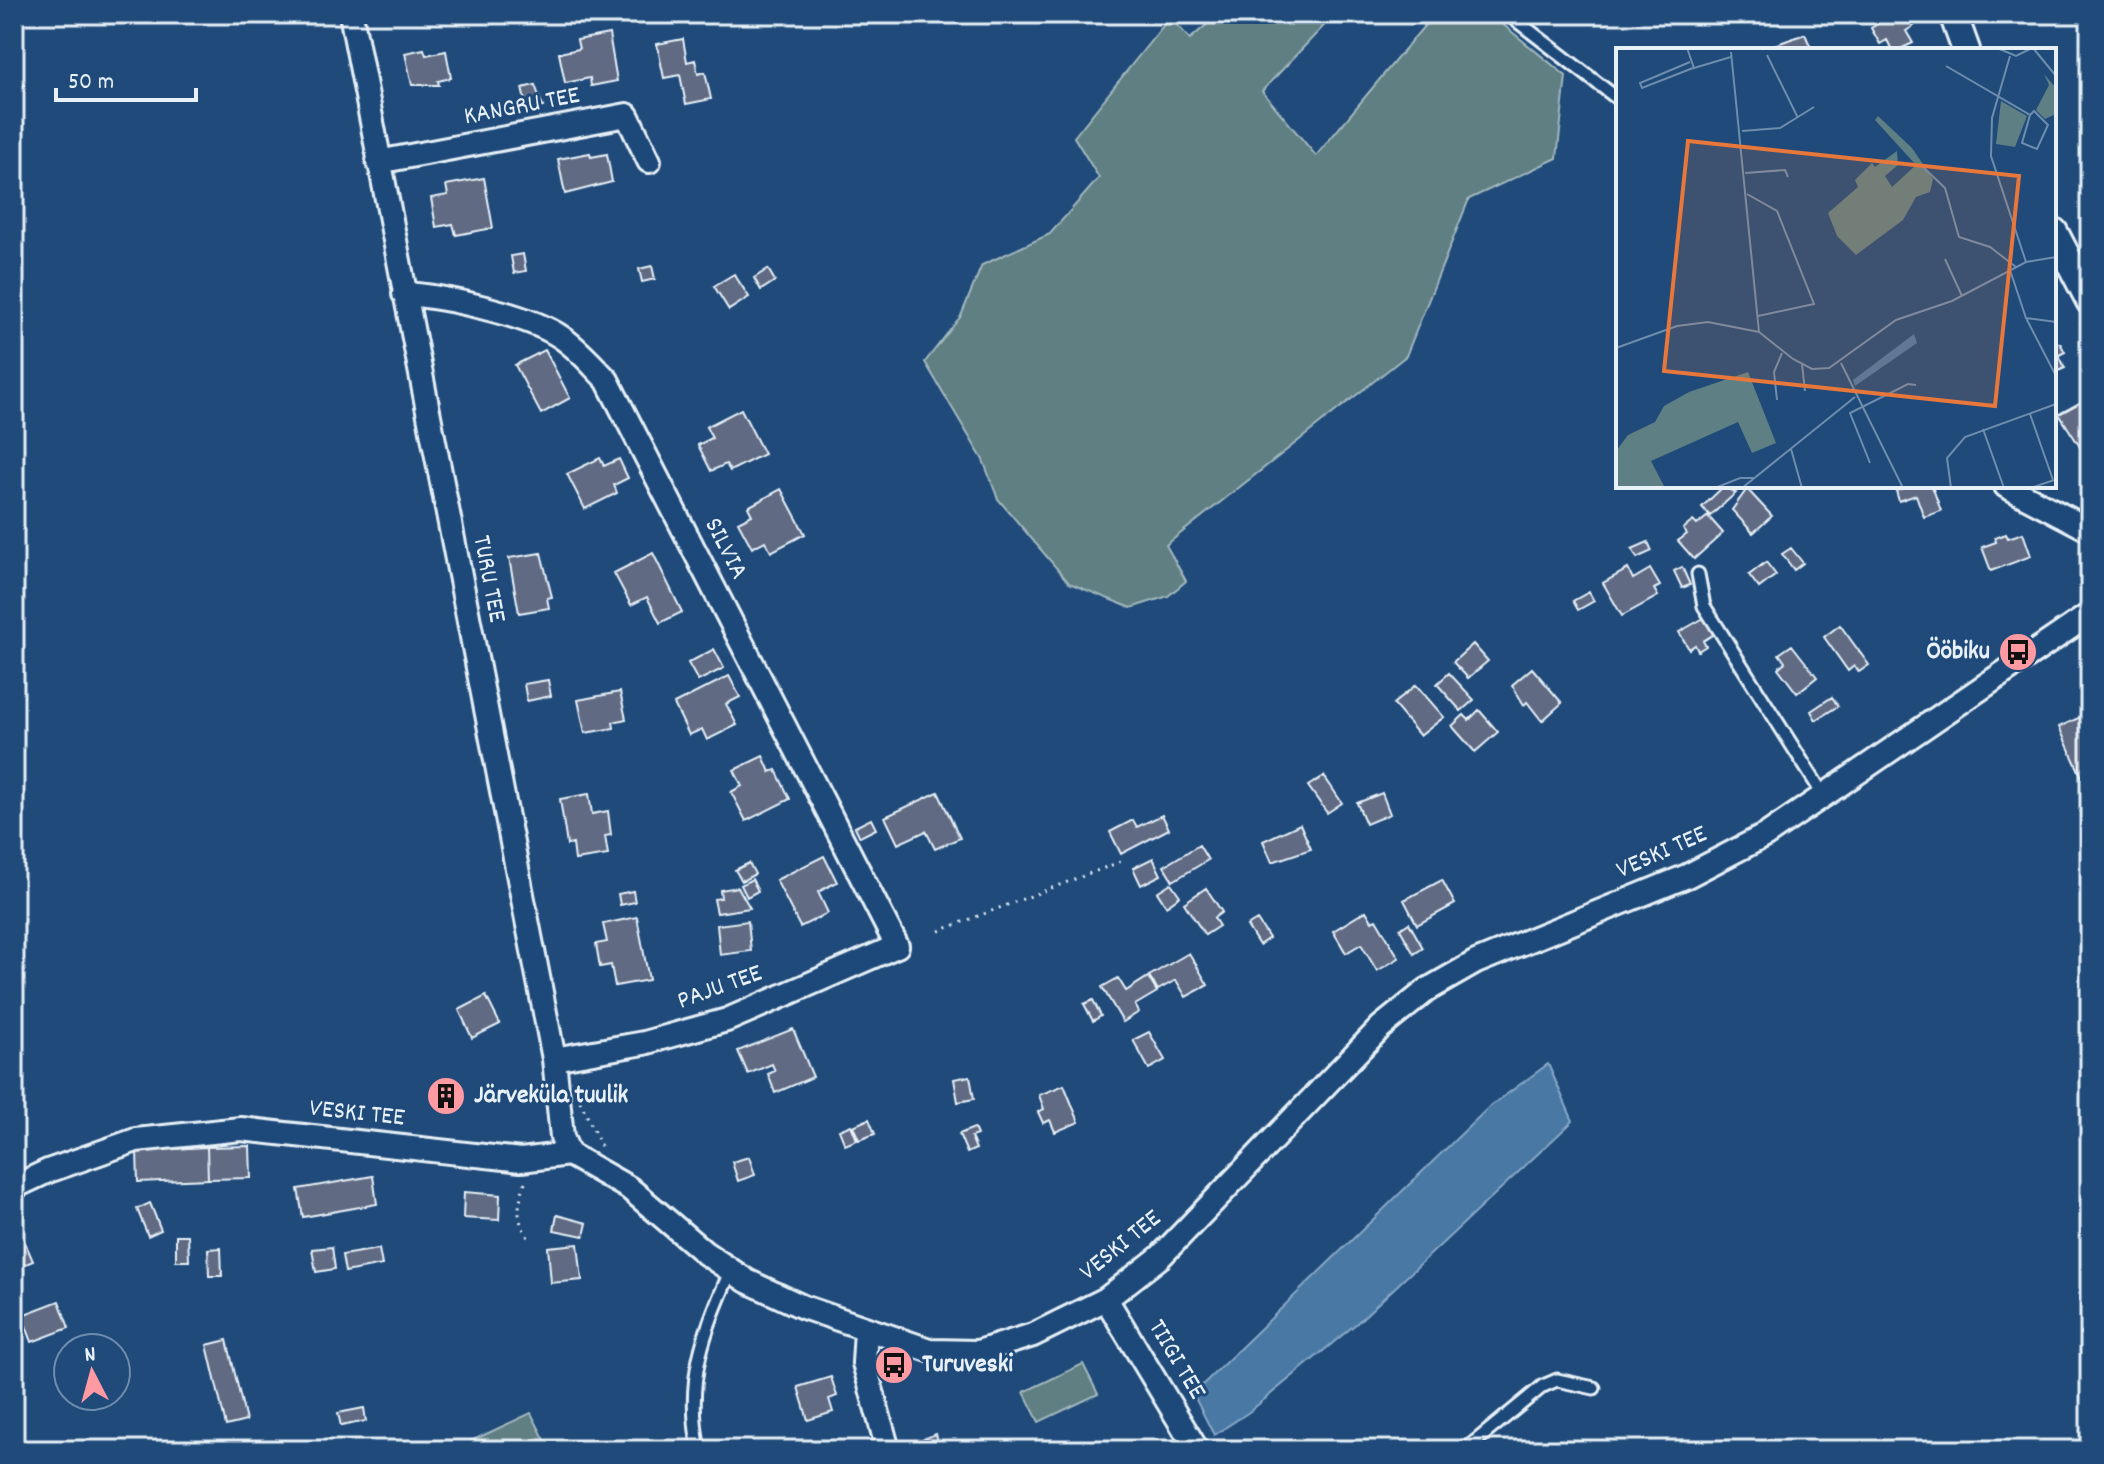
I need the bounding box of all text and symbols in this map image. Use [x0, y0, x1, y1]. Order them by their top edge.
inset map [1616, 48, 2056, 488]
scale bar [56, 52, 196, 102]
text: 50 m [68, 66, 114, 100]
street label: KANGRU TEE [461, 78, 583, 136]
street label: SILVIA [694, 512, 756, 586]
street label: TURU TEE [461, 532, 515, 626]
bus stop icon: Ööbiku [1997, 631, 2039, 673]
place label: Ööbiku [1926, 634, 1990, 671]
street label: VESKI TEE [1611, 817, 1713, 889]
street label: PAJU TEE [672, 956, 768, 1020]
building icon: Järveküla tuulik [425, 1075, 467, 1117]
place label: Järveküla tuulik [474, 1078, 629, 1115]
street label: VESKI TEE [307, 1091, 407, 1137]
street label: VESKI TEE [1072, 1201, 1170, 1291]
street label: TIIGI TEE [1138, 1313, 1215, 1407]
north arrow [52, 1332, 132, 1412]
text: N [83, 1340, 97, 1372]
bus stop icon: Turuveski [873, 1344, 915, 1386]
place label: Turuveski [922, 1347, 1013, 1384]

